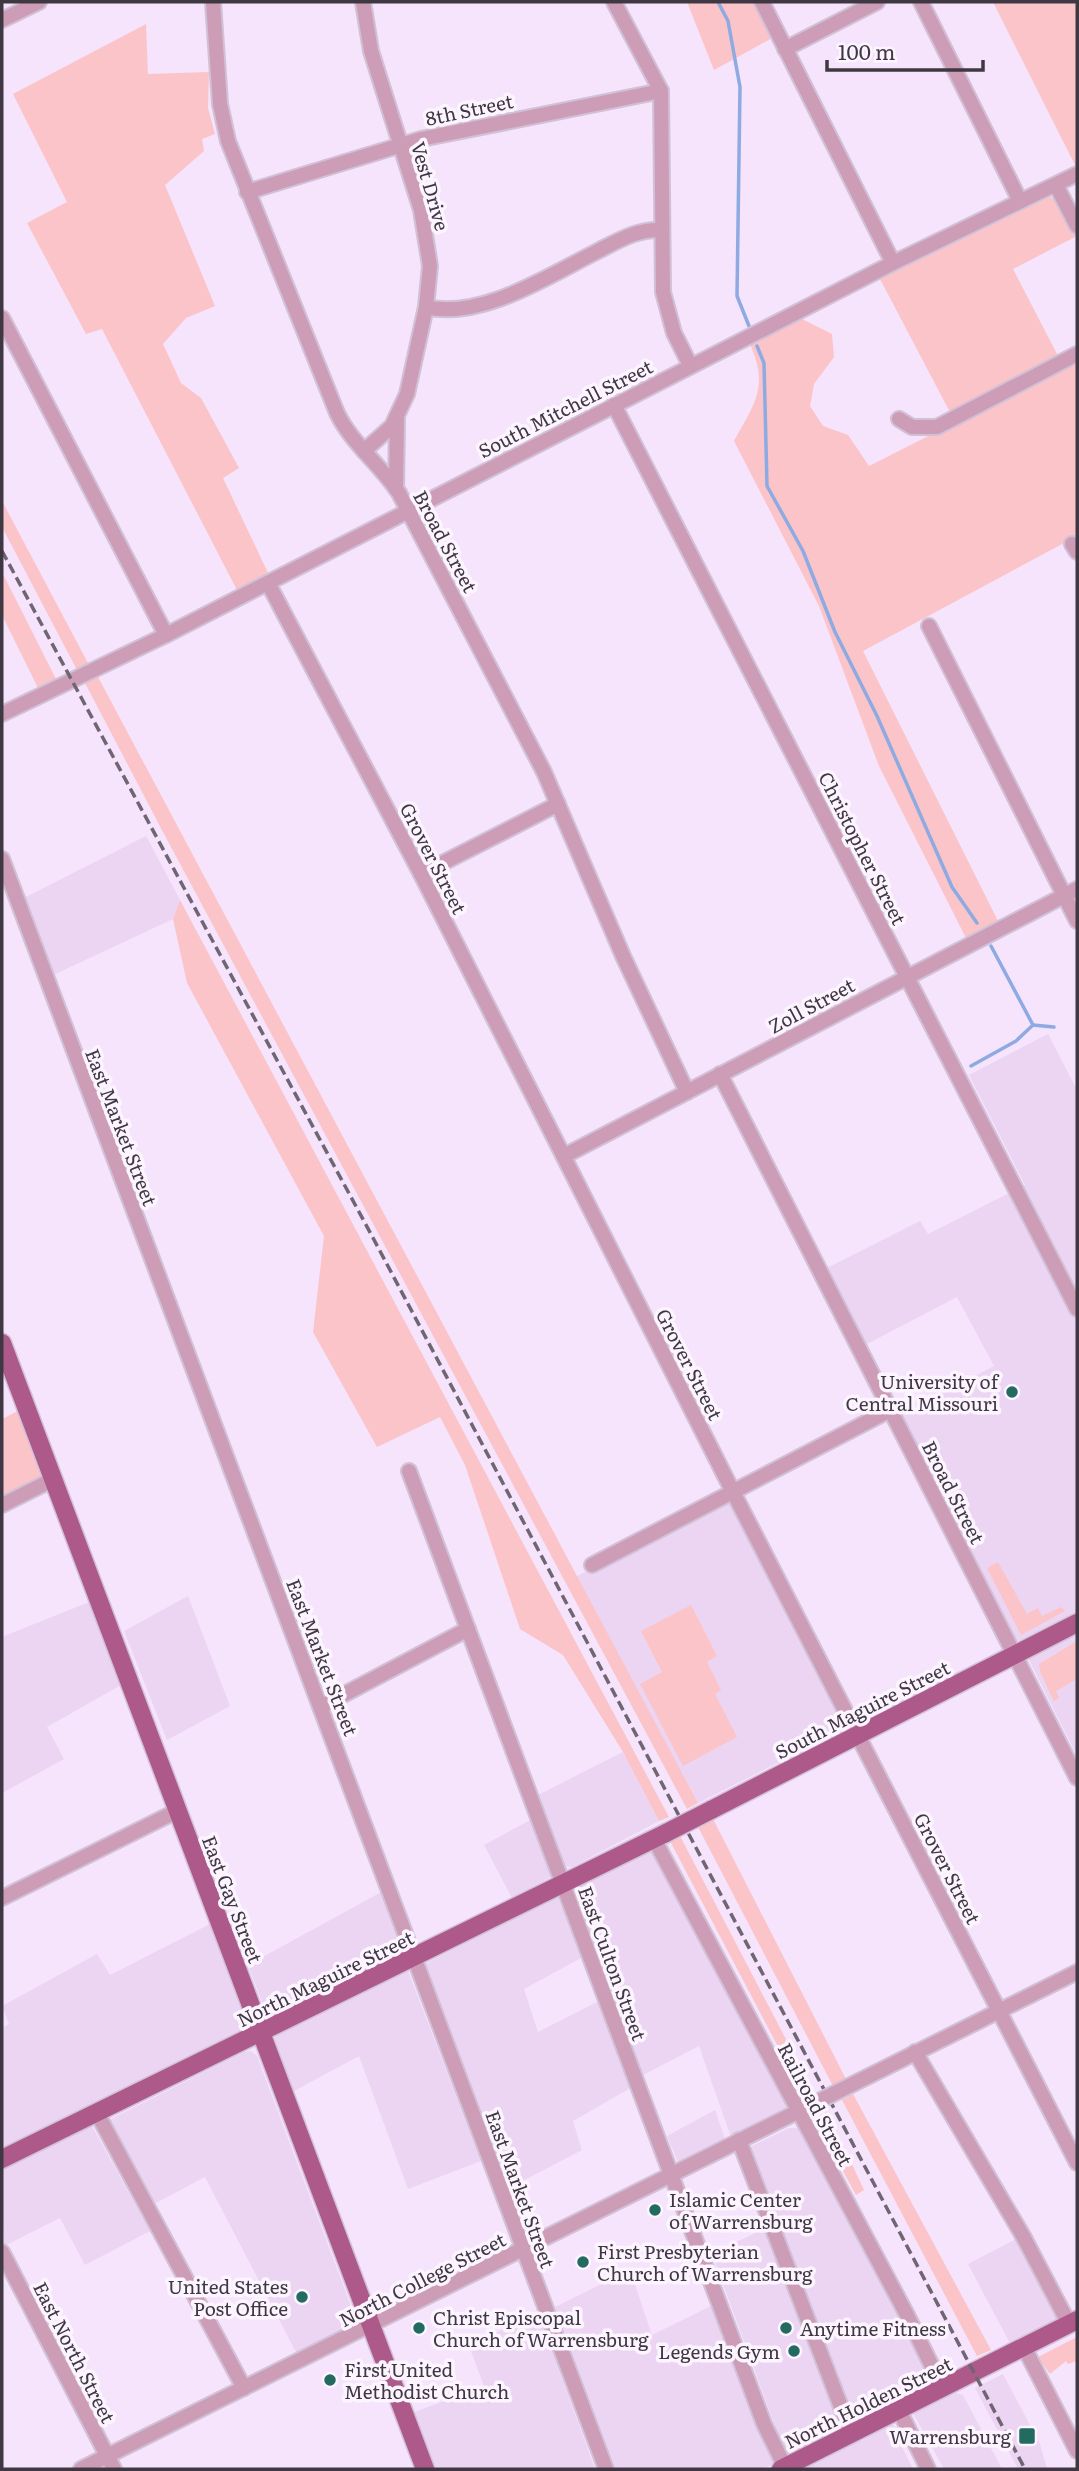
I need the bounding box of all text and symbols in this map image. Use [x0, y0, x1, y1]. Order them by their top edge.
scale bar [827, 28, 983, 72]
text: 100 m [838, 35, 895, 66]
street label: 8th Street [423, 86, 516, 132]
street label: Vest Drive [405, 138, 457, 234]
street label: South Mitchell Street [473, 352, 657, 464]
street label: Broad Street [407, 485, 485, 597]
street label: Christopher Street [812, 767, 914, 930]
street label: Grover Street [394, 798, 474, 919]
street label: Zoll Street [763, 970, 859, 1039]
street label: East Market Street [79, 1044, 165, 1210]
street label: Grover Street [650, 1304, 730, 1425]
place label: University of Central Missouri [846, 1367, 1000, 1417]
marker: University of Central Missouri [1004, 1384, 1020, 1400]
street label: Broad Street [916, 1436, 992, 1549]
street label: East Market Street [280, 1574, 366, 1740]
street label: South Maguire Street [770, 1653, 954, 1765]
street label: Grover Street [908, 1808, 988, 1929]
street label: East Gay Street [196, 1831, 270, 1967]
street label: East Culton Street [572, 1882, 654, 2044]
street label: North Maguire Street [232, 1923, 418, 2033]
street label: Railroad Street [772, 2037, 860, 2171]
street label: East Market Street [479, 2106, 563, 2272]
place label: Islamic Center of Warrensburg [669, 2185, 813, 2235]
marker: Islamic Center of Warrensburg [647, 2202, 663, 2218]
street label: North College Street [334, 2225, 510, 2333]
place label: First Presbyterian Church of Warrensburg [597, 2237, 813, 2287]
marker: First Presbyterian Church of Warrensburg [575, 2254, 591, 2270]
place label: United States Post Office [168, 2272, 288, 2322]
street label: East North Street [27, 2276, 123, 2428]
marker: United States Post Office [294, 2289, 310, 2305]
place label: Christ Episcopal Church of Warrensburg [433, 2303, 649, 2353]
place label: Anytime Fitness [800, 2314, 946, 2342]
marker: Christ Episcopal Church of Warrensburg [411, 2320, 427, 2336]
marker: Anytime Fitness [778, 2320, 794, 2336]
place label: Legends Gym [658, 2337, 780, 2365]
marker: Legends Gym [786, 2343, 802, 2359]
street label: North Holden Street [779, 2349, 957, 2455]
place label: First United Methodist Church [344, 2355, 509, 2405]
marker: First United Methodist Church [322, 2372, 338, 2388]
place label: Warrensburg [889, 2422, 1011, 2450]
marker: Warrensburg [1017, 2426, 1037, 2446]

